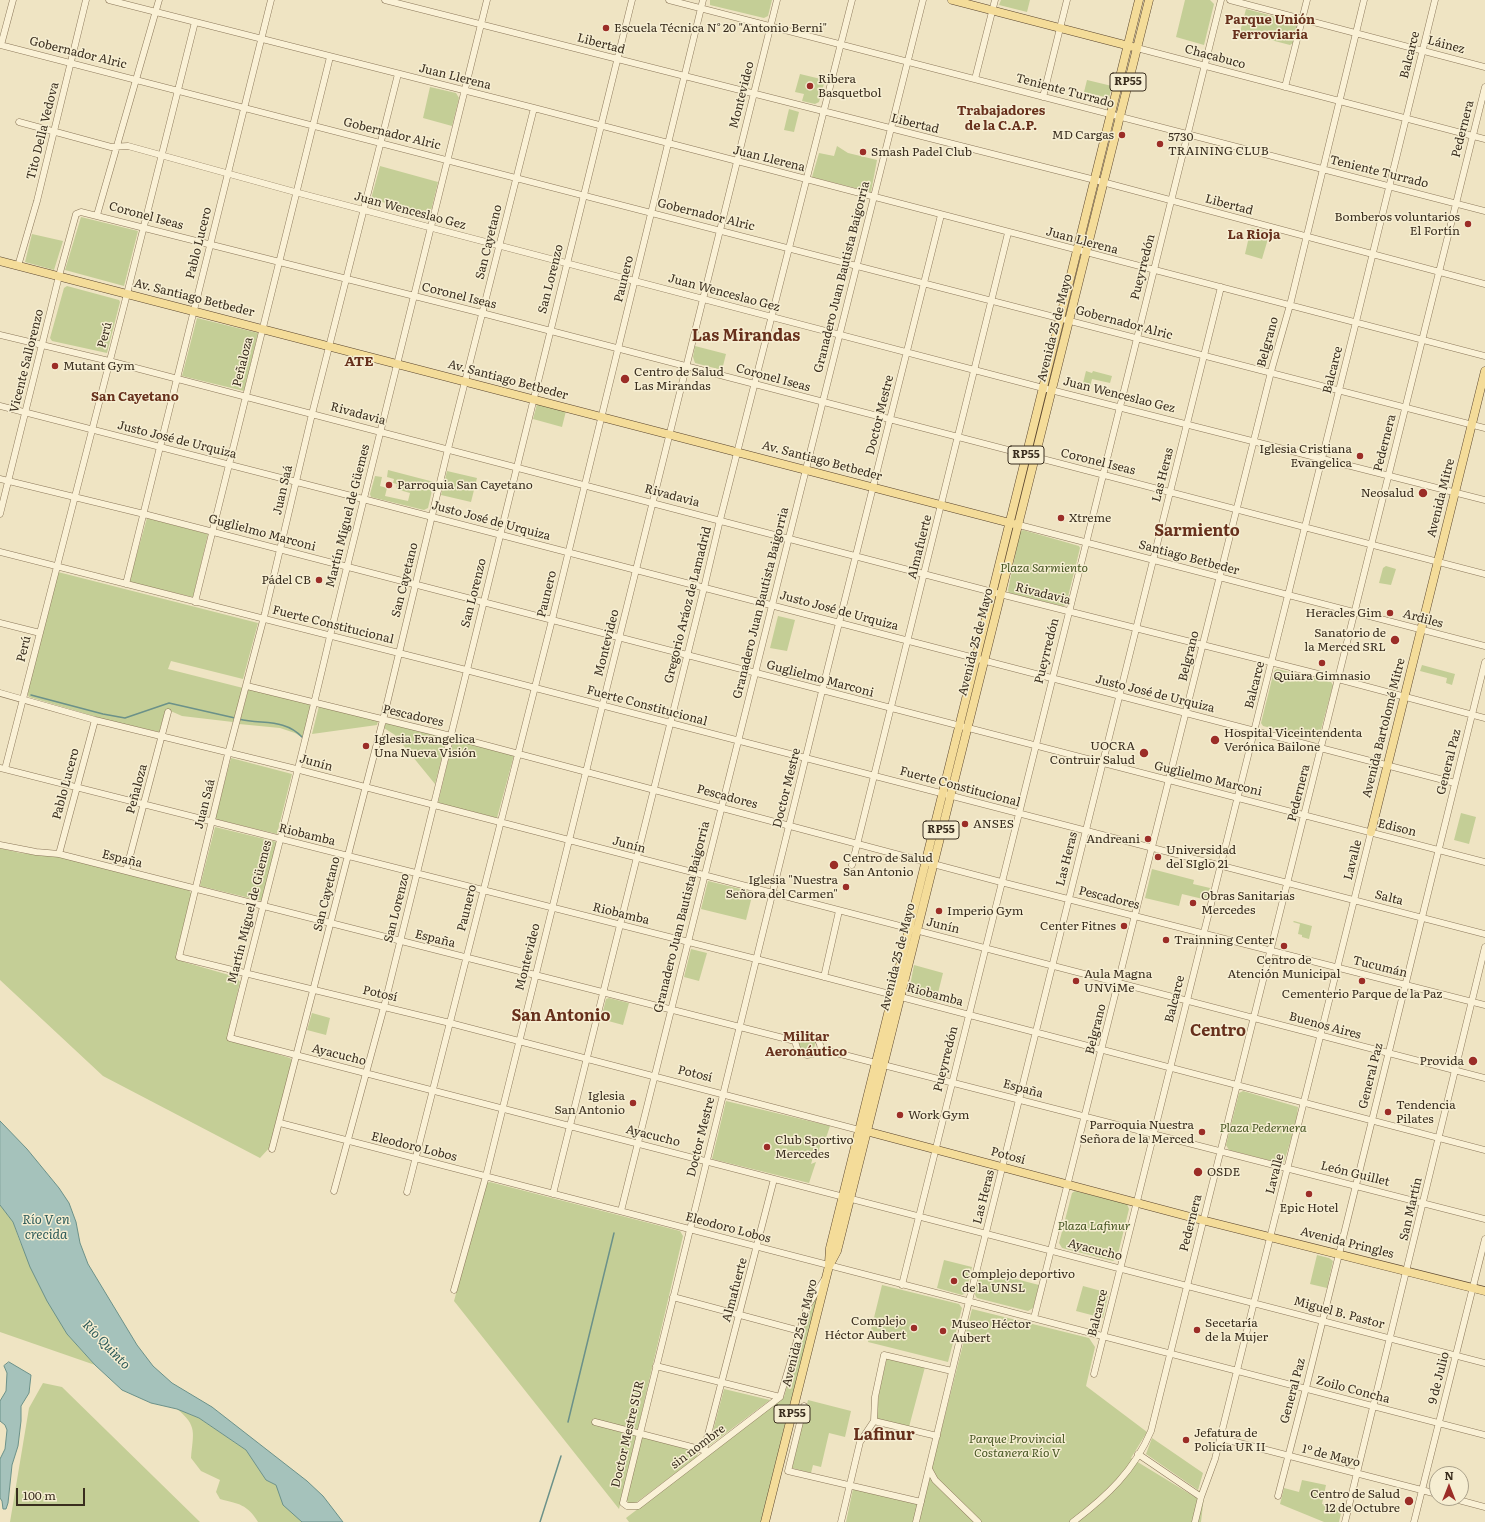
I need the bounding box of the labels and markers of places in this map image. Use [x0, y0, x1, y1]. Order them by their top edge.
place label: Escuela Técnica N° 20 "Antonio Berni" [614, 21, 827, 35]
marker: Escuela Técnica N° 20 "Antonio Berni" [601, 23, 611, 33]
place label: Ribera Basquetbol [818, 72, 881, 100]
marker: Ribera Basquetbol [805, 81, 815, 91]
place label: MD Cargas [1052, 128, 1114, 142]
marker: MD Cargas [1117, 130, 1127, 140]
place label: 5730 TRAINING CLUB [1168, 130, 1269, 158]
marker: 5730 TRAINING CLUB [1155, 139, 1165, 149]
place label: Smash Padel Club [871, 145, 972, 159]
marker: Smash Padel Club [858, 147, 868, 157]
place label: Bomberos voluntarios El Fortín [1335, 210, 1460, 238]
marker: Bomberos voluntarios El Fortín [1463, 219, 1473, 229]
place label: Mutant Gym [63, 359, 135, 373]
marker: Mutant Gym [50, 361, 60, 371]
place label: Centro de Salud Las Mirandas [634, 365, 724, 393]
marker: Centro de Salud Las Mirandas [619, 373, 631, 385]
place label: Iglesia Cristiana Evangelica [1259, 442, 1352, 470]
marker: Iglesia Cristiana Evangelica [1355, 451, 1365, 461]
place label: Parroquia San Cayetano [397, 478, 533, 492]
marker: Parroquia San Cayetano [384, 480, 394, 490]
place label: Neosalud [1361, 486, 1414, 500]
marker: Neosalud [1417, 487, 1429, 499]
place label: Xtreme [1069, 511, 1111, 525]
marker: Xtreme [1056, 513, 1066, 523]
place label: Pádel CB [261, 573, 311, 587]
marker: Pádel CB [314, 575, 324, 585]
place label: Heracles Gim [1306, 606, 1382, 620]
marker: Heracles Gim [1385, 608, 1395, 618]
place label: Sanatorio de la Merced SRL [1304, 626, 1386, 654]
marker: Sanatorio de la Merced SRL [1389, 634, 1401, 646]
marker: Quiara Gimnasio [1317, 658, 1327, 668]
place label: Quiara Gimnasio [1274, 669, 1370, 683]
place label: Hospital Viceintendenta Verónica Bailone [1224, 726, 1362, 754]
place label: Iglesia Evangelica Una Nueva Visión [374, 732, 476, 760]
marker: Hospital Viceintendenta Verónica Bailone [1209, 734, 1221, 746]
place label: UOCRA Contruir Salud [1050, 739, 1135, 767]
marker: Iglesia Evangelica Una Nueva Visión [361, 741, 371, 751]
marker: UOCRA Contruir Salud [1138, 747, 1150, 759]
place label: ANSES [973, 817, 1014, 831]
marker: ANSES [960, 819, 970, 829]
place label: Andreani [1086, 832, 1140, 846]
marker: Andreani [1143, 834, 1153, 844]
place label: Universidad del SIglo 21 [1166, 843, 1236, 871]
place label: Centro de Salud San Antonio [843, 851, 933, 879]
marker: Universidad del SIglo 21 [1153, 852, 1163, 862]
marker: Centro de Salud San Antonio [828, 859, 840, 871]
place label: Iglesia "Nuestra Señora del Carmen" [726, 873, 838, 901]
marker: Iglesia "Nuestra Señora del Carmen" [841, 882, 851, 892]
place label: Obras Sanitarias Mercedes [1201, 889, 1295, 917]
marker: Obras Sanitarias Mercedes [1188, 898, 1198, 908]
place label: Imperio Gym [947, 904, 1023, 918]
marker: Imperio Gym [934, 906, 944, 916]
place label: Center Fitnes [1040, 919, 1116, 933]
marker: Center Fitnes [1119, 921, 1129, 931]
place label: Trainning Center [1174, 933, 1274, 947]
marker: Trainning Center [1161, 935, 1171, 945]
marker: Centro de Atención Municipal [1279, 941, 1289, 951]
place label: Centro de Atención Municipal [1227, 953, 1341, 981]
place label: Aula Magna UNViMe [1084, 967, 1152, 995]
marker: Aula Magna UNViMe [1071, 976, 1081, 986]
marker: Cementerio Parque de la Paz [1357, 976, 1367, 986]
place label: Cementerio Parque de la Paz [1282, 987, 1442, 1001]
place label: Provida [1419, 1054, 1464, 1068]
marker: Provida [1467, 1055, 1479, 1067]
place label: Iglesia San Antonio [554, 1089, 625, 1117]
marker: Iglesia San Antonio [628, 1098, 638, 1108]
place label: Tendencia Pilates [1396, 1098, 1456, 1126]
marker: Tendencia Pilates [1383, 1107, 1393, 1117]
place label: Work Gym [908, 1108, 969, 1122]
marker: Work Gym [895, 1110, 905, 1120]
place label: Parroquia Nuestra Señora de la Merced [1080, 1118, 1194, 1146]
marker: Parroquia Nuestra Señora de la Merced [1197, 1127, 1207, 1137]
place label: Club Sportivo Mercedes [775, 1133, 854, 1161]
marker: Club Sportivo Mercedes [762, 1142, 772, 1152]
place label: OSDE [1207, 1165, 1240, 1179]
marker: OSDE [1192, 1166, 1204, 1178]
marker: Epic Hotel [1304, 1189, 1314, 1199]
place label: Epic Hotel [1279, 1201, 1339, 1215]
place label: Complejo deportivo de la UNSL [962, 1267, 1075, 1295]
marker: Complejo deportivo de la UNSL [949, 1276, 959, 1286]
place label: Complejo Héctor Aubert [824, 1314, 906, 1342]
place label: Secetaría de la Mujer [1205, 1316, 1268, 1344]
place label: Museo Héctor Aubert [951, 1317, 1031, 1345]
marker: Complejo Héctor Aubert [909, 1323, 919, 1333]
marker: Secetaría de la Mujer [1192, 1325, 1202, 1335]
marker: Museo Héctor Aubert [938, 1326, 948, 1336]
place label: Jefatura de Policía UR II [1194, 1426, 1266, 1454]
marker: Jefatura de Policía UR II [1181, 1435, 1191, 1445]
place label: Centro de Salud 12 de Octubre [1310, 1487, 1400, 1515]
marker: Centro de Salud 12 de Octubre [1403, 1495, 1415, 1507]

